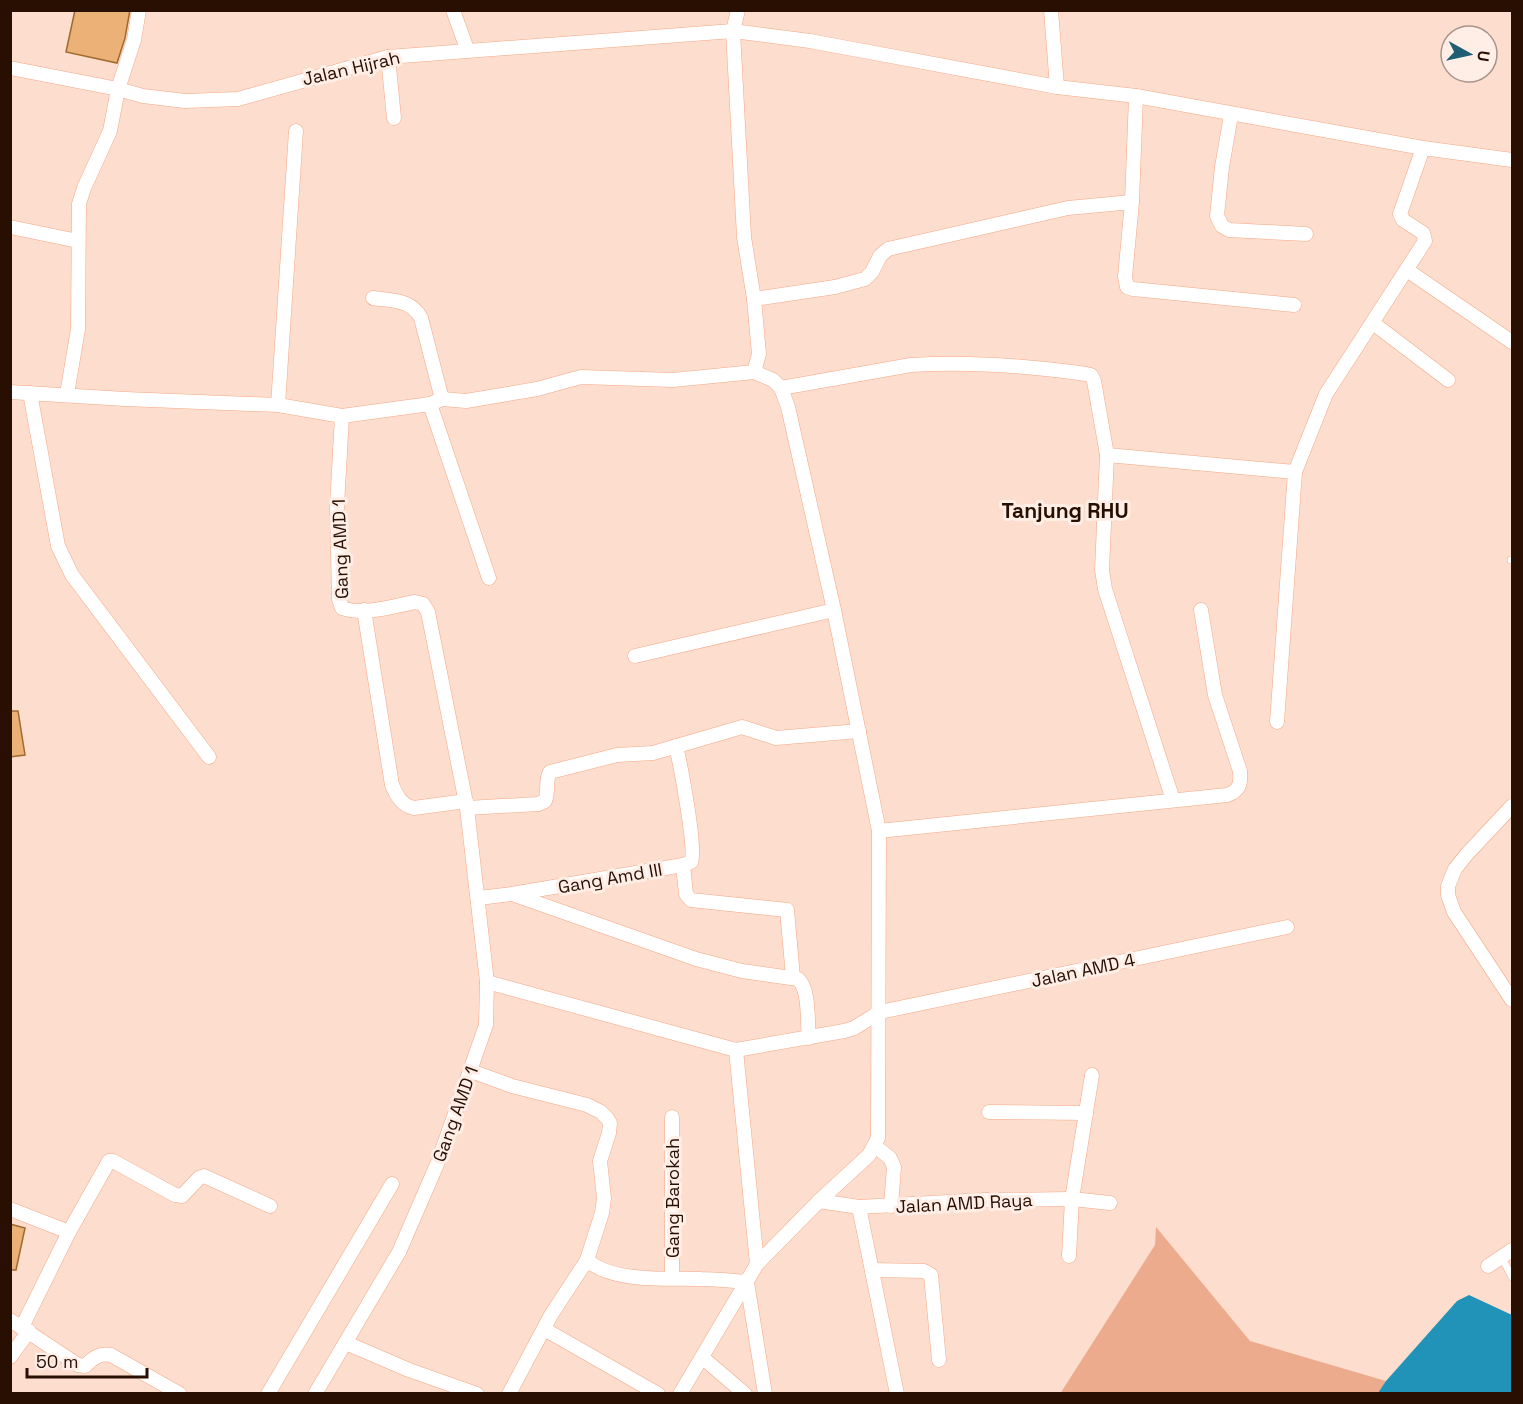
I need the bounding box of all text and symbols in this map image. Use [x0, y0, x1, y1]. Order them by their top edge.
north arrow [1439, 24, 1499, 84]
street label: Jalan Hijrah [300, 46, 402, 90]
text: U [1472, 49, 1495, 63]
district label: Tanjung RHU [1001, 497, 1129, 524]
street label: Gang AMD 1 [327, 499, 353, 599]
street label: Gang Amd III [556, 858, 664, 898]
street label: Jalan AMD 4 [1029, 948, 1137, 992]
street label: Gang AMD 1 [427, 1063, 483, 1165]
street label: Gang Barokah [661, 1138, 684, 1258]
street label: Jalan AMD Raya [895, 1188, 1033, 1218]
scale bar [27, 1341, 147, 1379]
text: 50 m [36, 1350, 78, 1373]

